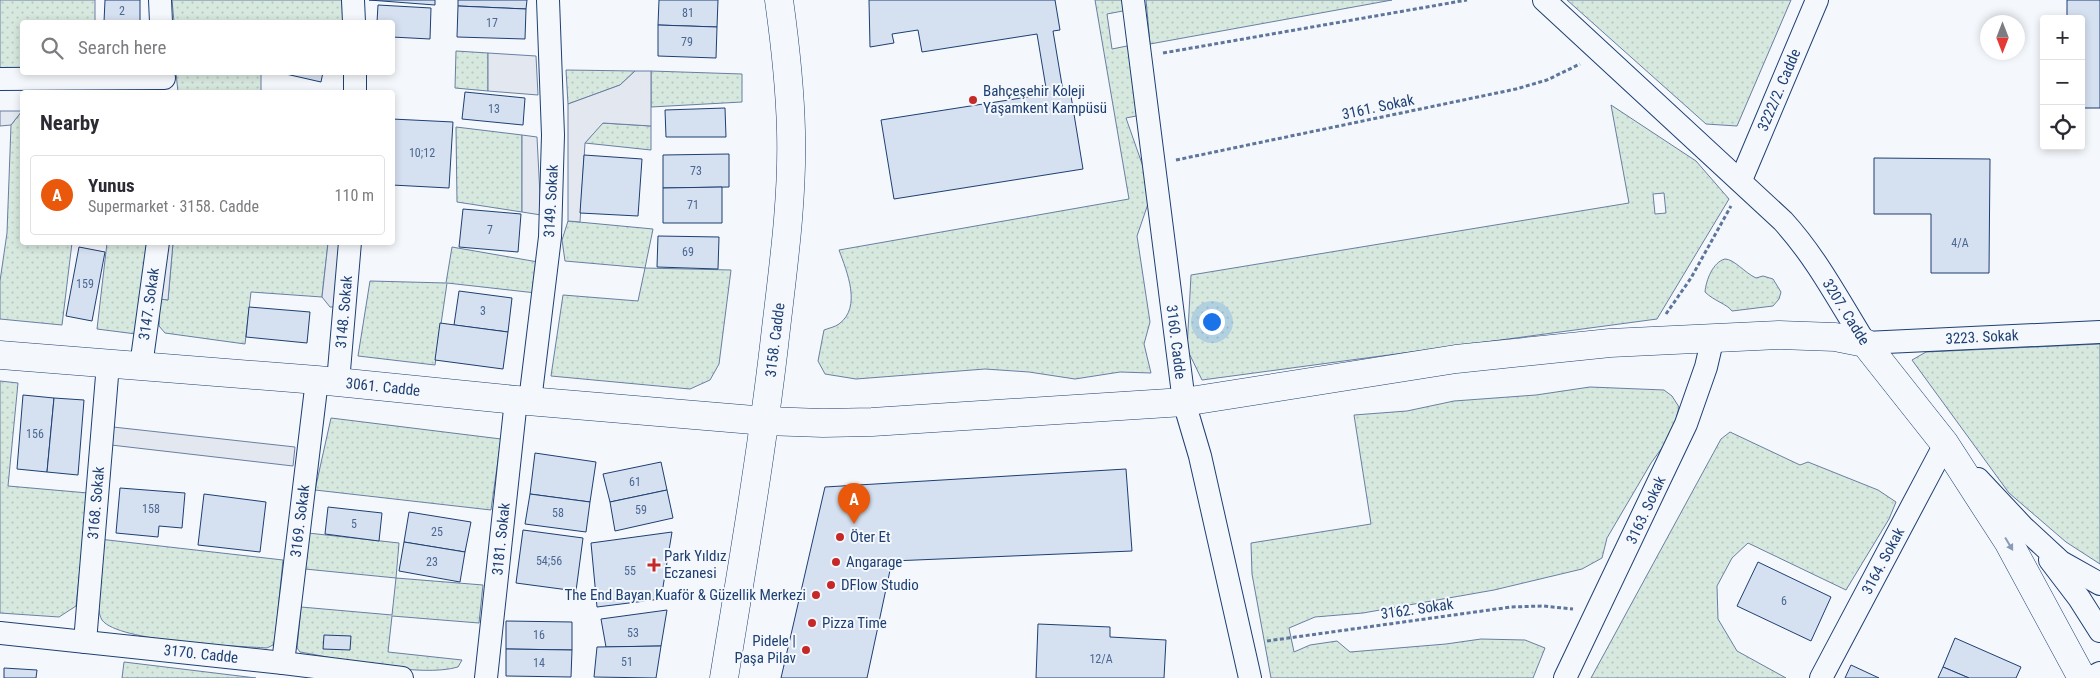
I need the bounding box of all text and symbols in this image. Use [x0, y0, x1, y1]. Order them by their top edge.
house number: 2 [119, 4, 125, 18]
house number: 81 [682, 6, 694, 20]
north arrow [1980, 15, 2025, 60]
map controls [2040, 15, 2085, 150]
button: + [2040, 15, 2085, 60]
house number: 17 [486, 16, 498, 30]
search box [20, 20, 395, 75]
icon: search [38, 34, 66, 62]
house number: 79 [681, 35, 693, 49]
text: Search here [78, 36, 166, 59]
street label: 3222/2. Cadde [1754, 46, 1804, 134]
button: − [2040, 60, 2085, 105]
place label: Bahçeşehir Koleji Yaşamkent Kampüsü [983, 82, 1107, 117]
street label: 3161. Sokak [1340, 91, 1416, 123]
marker: Bahçeşehir Koleji Yaşamkent Kampüsü [967, 94, 979, 106]
house number: 13 [488, 102, 500, 116]
button: locate [2040, 105, 2085, 150]
text: Nearby [40, 111, 99, 135]
house number: 10;12 [409, 146, 435, 160]
street label: 3149. Sokak [540, 164, 562, 238]
house number: 73 [690, 164, 702, 178]
text: Yunus [88, 174, 135, 197]
text: A [52, 186, 62, 205]
text: 110 m [335, 186, 374, 205]
text: Supermarket · 3158. Cadde [88, 197, 259, 216]
house number: 71 [687, 198, 699, 212]
house number: 7 [487, 223, 493, 237]
house number: 4/A [1951, 236, 1969, 250]
house number: 69 [682, 245, 694, 259]
street label: 3147. Sokak [135, 266, 163, 341]
street label: 3148. Sokak [332, 275, 356, 349]
street label: 3207. Cadde [1819, 276, 1873, 348]
house number: 159 [76, 277, 94, 291]
street label: 3158. Cadde [762, 302, 788, 378]
house number: 3 [480, 304, 486, 318]
street label: 3160. Cadde [1163, 304, 1189, 380]
your location [1199, 309, 1225, 335]
street label: 3223. Sokak [1945, 326, 2019, 348]
street label: 3061. Cadde [345, 374, 421, 400]
house number: 156 [26, 427, 44, 441]
street label: 3168. Sokak [84, 466, 108, 540]
street label: 3163. Sokak [1622, 473, 1670, 547]
house number: 61 [629, 475, 641, 489]
street label: 3169. Sokak [287, 483, 313, 558]
pin: A [838, 483, 870, 524]
house number: 158 [142, 502, 160, 516]
street label: 3181. Sokak [488, 502, 514, 576]
house number: 59 [635, 503, 647, 517]
house number: 58 [552, 506, 564, 520]
house number: 5 [351, 517, 357, 531]
street label: 3164. Sokak [1858, 524, 1908, 597]
house number: 25 [431, 525, 443, 539]
place label: Öter Et [850, 528, 890, 546]
marker: Öter Et [834, 531, 846, 543]
one-way arrow [2004, 537, 2013, 550]
place label: Park Yıldız Eczanesi [664, 547, 727, 582]
place label: Angarage [846, 553, 902, 571]
house number: 54;56 [536, 554, 562, 568]
house number: 23 [426, 555, 438, 569]
marker: Angarage [830, 556, 842, 568]
marker: Park Yıldız Eczanesi [648, 559, 660, 571]
house number: 55 [624, 564, 636, 578]
place label: DFlow Studio [841, 576, 919, 594]
marker: DFlow Studio [825, 579, 837, 591]
place label: The End Bayan Kuaför & Güzellik Merkezi [564, 586, 806, 604]
marker: The End Bayan Kuaför & Güzellik Merkezi [810, 589, 822, 601]
house number: 6 [1781, 594, 1787, 608]
street label: 3162. Sokak [1380, 595, 1455, 623]
place label: Pizza Time [822, 614, 887, 632]
marker: Pizza Time [806, 617, 818, 629]
house number: 53 [627, 626, 639, 640]
house number: 16 [533, 628, 545, 642]
place label: Pidele | Paşa Pilav [734, 632, 797, 667]
street label: 3170. Cadde [163, 641, 239, 667]
marker: Pidele | Paşa Pilav [800, 644, 812, 656]
house number: 12/A [1089, 652, 1113, 666]
house number: 51 [621, 655, 633, 669]
house number: 14 [533, 656, 545, 670]

